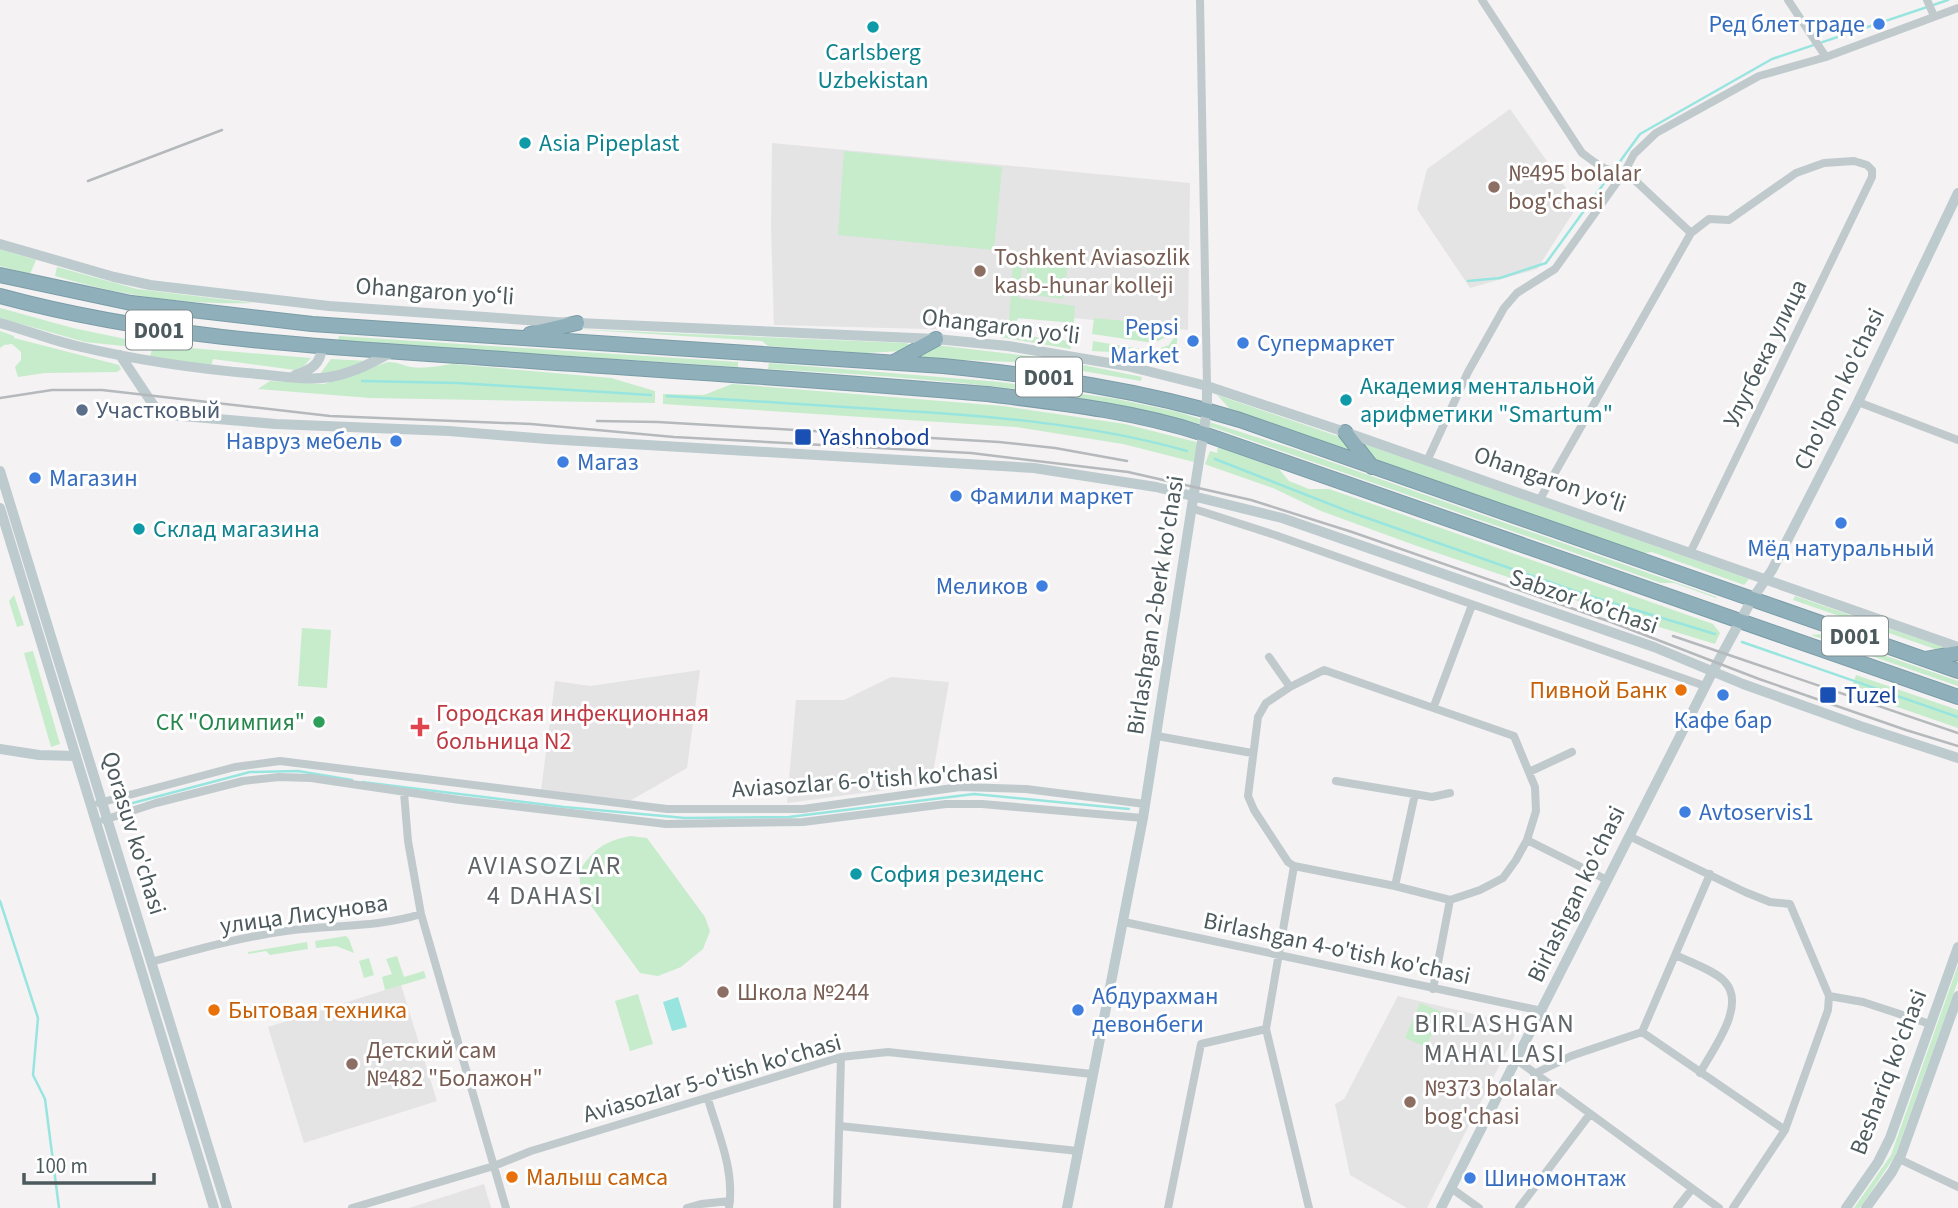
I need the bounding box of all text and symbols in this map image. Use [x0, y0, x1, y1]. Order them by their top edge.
place label: Ред блет траде [1709, 7, 1865, 42]
marker: Ред блет траде [1871, 16, 1887, 32]
marker: Carlsberg Uzbekistan [865, 19, 881, 35]
place label: Carlsberg Uzbekistan [817, 35, 929, 98]
place label: Asia Pipeplast [539, 126, 679, 161]
marker: Asia Pipeplast [517, 135, 533, 151]
place label: №495 bolalar bog'chasi [1508, 156, 1642, 219]
marker: №495 bolalar bog'chasi [1486, 179, 1502, 195]
place label: Toshkent Aviasozlik kasb-hunar kolleji [994, 240, 1190, 303]
marker: Toshkent Aviasozlik kasb-hunar kolleji [972, 263, 988, 279]
street label: Ohangaron yoʻli [354, 268, 516, 315]
street label: Улугбека улица [1715, 273, 1816, 433]
street label: Ohangaron yoʻli [920, 299, 1082, 354]
street label: Cho'lpon ko'chasi [1785, 302, 1894, 476]
road number: D001 [126, 310, 192, 350]
place label: Pepsi Market [1110, 310, 1179, 373]
place label: Супермаркет [1257, 326, 1395, 361]
marker: Pepsi Market [1185, 333, 1201, 349]
marker: Супермаркет [1235, 335, 1251, 351]
road number: D001 [1016, 358, 1082, 396]
place label: Академия ментальной арифметики "Smartum" [1360, 369, 1613, 432]
marker: Академия ментальной арифметики "Smartum" [1338, 392, 1354, 408]
place label: Участковый [96, 393, 220, 428]
marker: Участковый [74, 402, 90, 418]
place label: Yashnobod [818, 420, 930, 455]
place label: Навруз мебель [226, 424, 382, 459]
marker: Yashnobod [793, 427, 813, 447]
marker: Навруз мебель [388, 433, 404, 449]
street label: Ohangaron yoʻli [1469, 437, 1631, 522]
place label: Магаз [577, 445, 639, 480]
marker: Магаз [555, 454, 571, 470]
place label: Магазин [49, 461, 138, 496]
marker: Магазин [27, 470, 43, 486]
street label: Birlashgan 2-berk ko'chasi [1118, 473, 1193, 737]
place label: Фамили маркет [970, 479, 1134, 514]
marker: Фамили маркет [948, 488, 964, 504]
place label: Склад магазина [153, 512, 320, 547]
marker: Мёд натуральный [1833, 515, 1849, 531]
marker: Склад магазина [131, 521, 147, 537]
place label: Мёд натуральный [1747, 531, 1935, 566]
street label: Sabzor ko'chasi [1505, 560, 1663, 643]
place label: Меликов [936, 569, 1028, 604]
marker: Меликов [1034, 578, 1050, 594]
road number: D001 [1822, 616, 1888, 656]
place label: Пивной Банк [1530, 673, 1667, 708]
place label: Tuzel [1844, 678, 1897, 713]
marker: Пивной Банк [1673, 682, 1689, 698]
marker: Tuzel [1818, 685, 1838, 705]
marker: Кафе бар [1715, 687, 1731, 703]
place label: Городская инфекционная больница N2 [436, 696, 709, 759]
place label: Кафе бар [1674, 703, 1772, 738]
place label: СК "Олимпия" [156, 705, 305, 740]
marker: СК "Олимпия" [311, 714, 327, 730]
marker: Городская инфекционная больница N2 [410, 717, 430, 737]
street label: Qorasuv ko'chasi [92, 747, 175, 919]
street label: Aviasozlar 6-o'tish ko'chasi [731, 754, 1000, 807]
place label: Avtoservis1 [1699, 795, 1814, 830]
street label: Birlashgan ko'chasi [1519, 800, 1634, 988]
marker: Avtoservis1 [1677, 804, 1693, 820]
district label: AVIASOZLAR 4 DAHASI [468, 847, 622, 914]
place label: София резиденс [870, 857, 1044, 892]
marker: София резиденс [848, 866, 864, 882]
street label: улица Лисунова [218, 885, 390, 944]
street label: Birlashgan 4-o'tish ko'chasi [1200, 903, 1474, 994]
place label: Школа №244 [737, 975, 869, 1010]
place label: Абдурахман девонбеги [1092, 979, 1219, 1042]
marker: Школа №244 [715, 984, 731, 1000]
street label: Beshariq ko'chasi [1841, 984, 1936, 1160]
place label: Бытовая техника [228, 993, 407, 1028]
marker: Бытовая техника [206, 1002, 222, 1018]
marker: Абдурахман девонбеги [1070, 1002, 1086, 1018]
district label: BIRLASHGAN MAHALLASI [1414, 1005, 1576, 1072]
street label: Aviasozlar 5-o'tish ko'chasi [579, 1025, 845, 1132]
place label: Детский сам №482 "Болажон" [366, 1033, 543, 1096]
marker: Детский сам №482 "Болажон" [344, 1056, 360, 1072]
place label: №373 bolalar bog'chasi [1424, 1071, 1558, 1134]
marker: №373 bolalar bog'chasi [1402, 1094, 1418, 1110]
scale bar [24, 1142, 154, 1186]
text: 100 m [35, 1151, 88, 1181]
place label: Малыш самса [526, 1160, 668, 1195]
place label: Шиномонтаж [1484, 1161, 1626, 1196]
marker: Малыш самса [504, 1169, 520, 1185]
marker: Шиномонтаж [1462, 1170, 1478, 1186]

